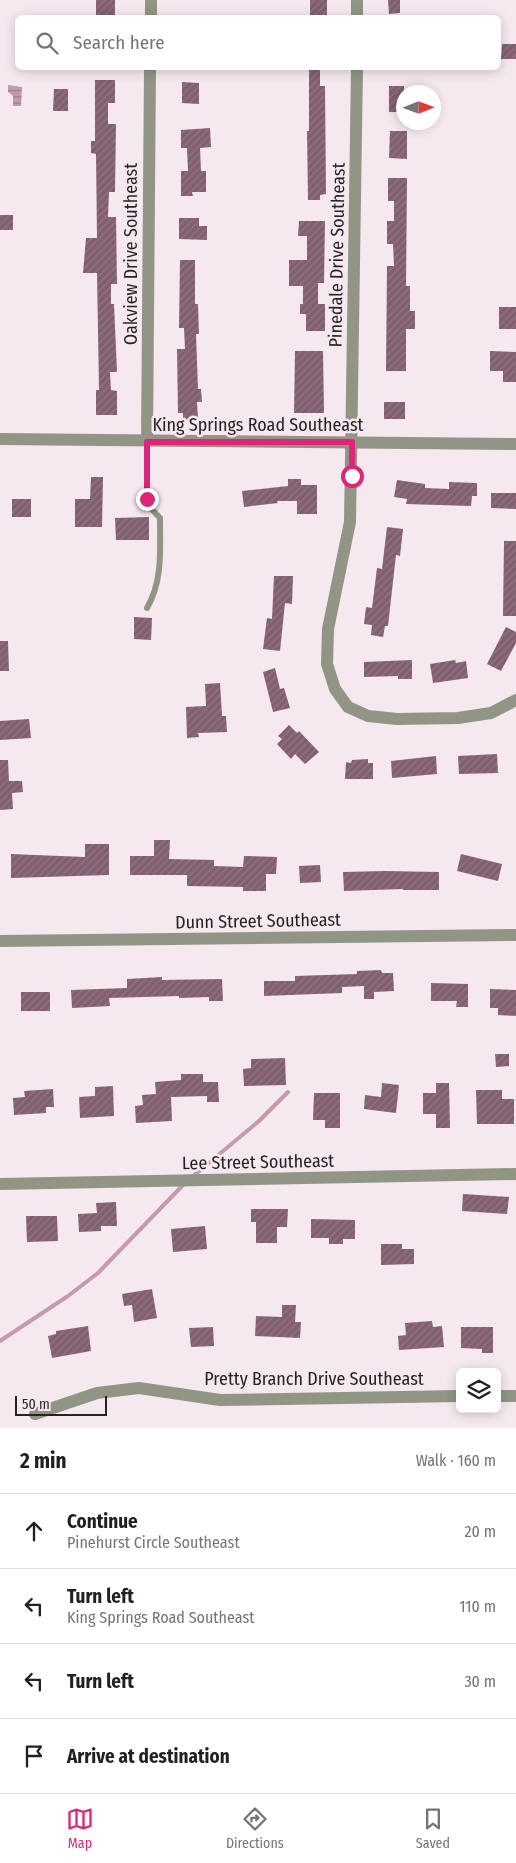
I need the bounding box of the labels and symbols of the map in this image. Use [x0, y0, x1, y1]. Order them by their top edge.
north arrow [396, 85, 441, 130]
street label: Pinedale Drive Southeast [324, 162, 350, 348]
street label: Oakview Drive Southeast [120, 163, 142, 345]
street label: King Springs Road Southeast [152, 414, 364, 436]
route start [341, 465, 364, 488]
route end [136, 488, 159, 511]
street label: Dunn Street Southeast [175, 909, 341, 933]
street label: Lee Street Southeast [182, 1150, 334, 1174]
street label: Pretty Branch Drive Southeast [204, 1368, 424, 1390]
scale bar [15, 1393, 108, 1416]

